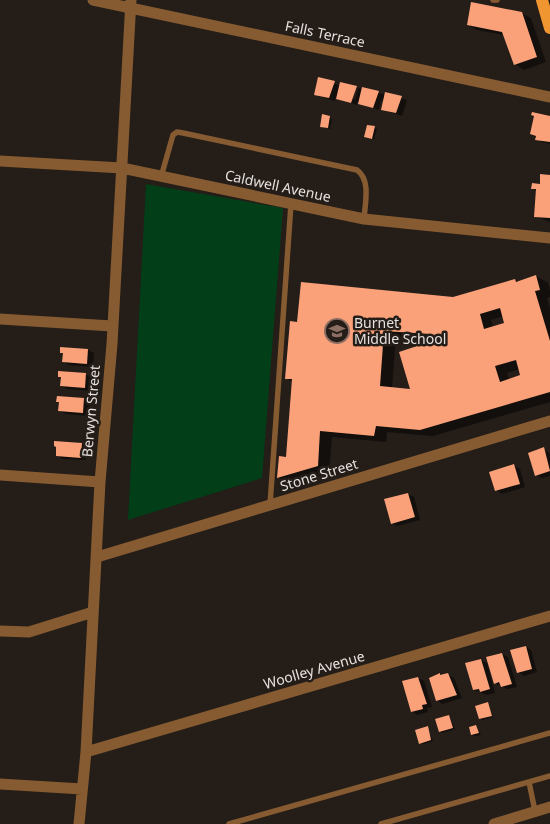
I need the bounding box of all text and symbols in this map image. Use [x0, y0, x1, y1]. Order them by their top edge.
street label: Falls Terrace [283, 16, 367, 51]
street label: Caldwell Avenue [223, 165, 333, 206]
place label: Burnet Middle School [354, 313, 446, 348]
school or university icon: Burnet Middle School [324, 318, 350, 344]
street label: Berwyn Street [77, 364, 104, 458]
street label: Stone Street [278, 454, 360, 495]
street label: Woolley Avenue [261, 646, 367, 693]

